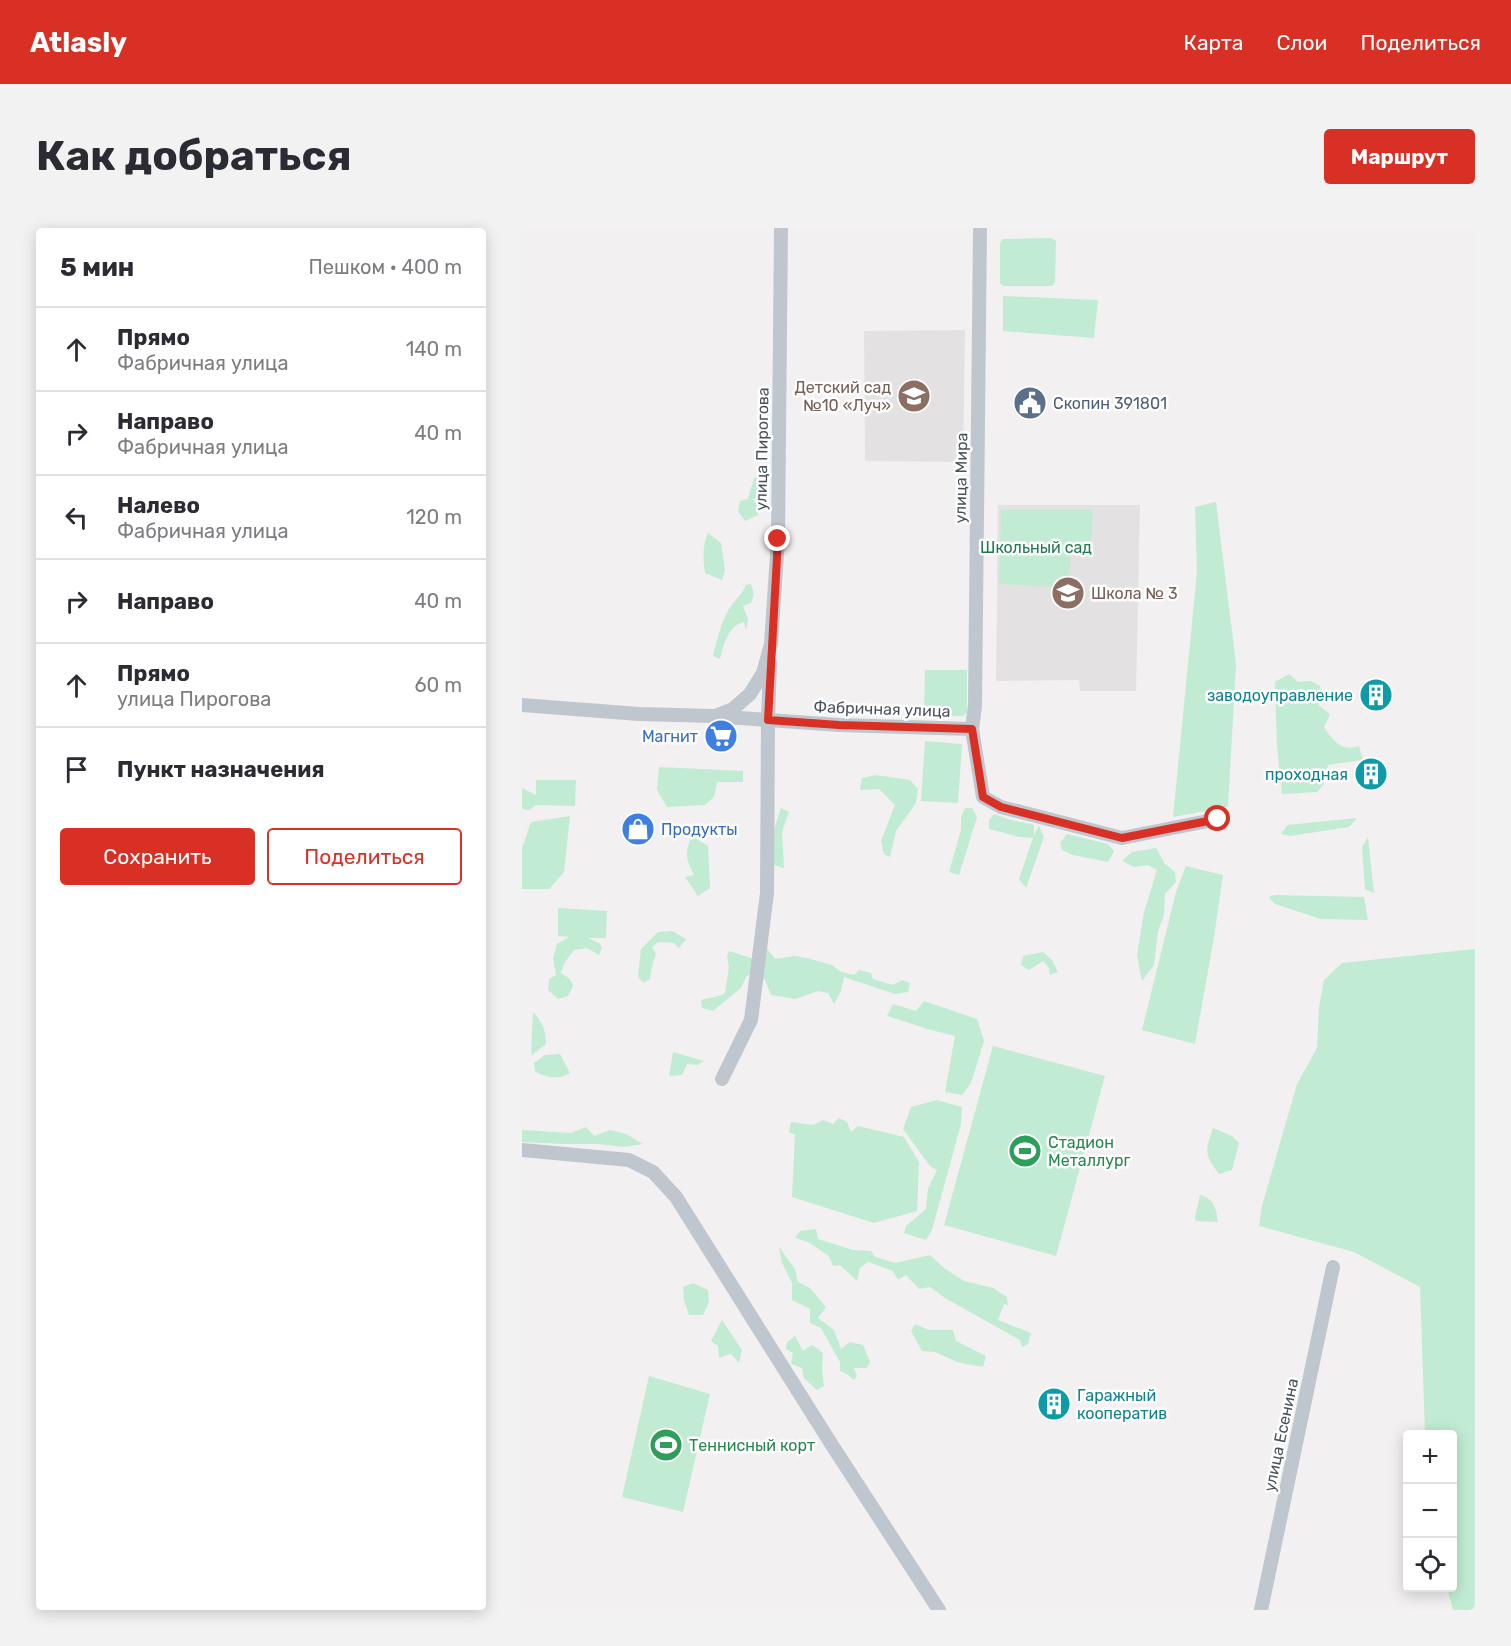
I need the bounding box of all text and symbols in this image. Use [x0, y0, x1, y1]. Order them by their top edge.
text: Atlasly [30, 26, 127, 59]
text: Карта [1183, 30, 1243, 55]
text: Слои [1276, 30, 1327, 55]
text: Поделиться [1360, 30, 1481, 55]
button: Маршрут [1324, 129, 1475, 184]
text: Как добраться [36, 131, 352, 181]
text: 5 мин [60, 252, 134, 283]
text: Пешком · 400 m [309, 255, 462, 279]
text: Прямо [117, 324, 190, 351]
icon: ahead [60, 333, 93, 366]
text: 140 m [406, 337, 462, 361]
text: Фабричная улица [117, 351, 288, 375]
place label: Детский сад №10 «Луч» [794, 378, 891, 415]
school or university icon: Детский сад №10 «Луч» [896, 378, 932, 414]
public building icon: Скопин 391801 [1012, 385, 1048, 421]
street label: улица Пирогова [751, 387, 773, 511]
place label: Скопин 391801 [1053, 394, 1167, 413]
text: Направо [117, 408, 214, 435]
icon: right [60, 417, 93, 450]
text: 40 m [414, 421, 462, 445]
street label: улица Мира [951, 432, 971, 524]
text: Фабричная улица [117, 435, 288, 459]
text: Налево [117, 492, 200, 519]
icon: left [60, 501, 93, 534]
text: 120 m [406, 505, 462, 529]
text: Фабричная улица [117, 519, 288, 543]
route end [764, 525, 790, 551]
park label: Школьный сад [980, 538, 1092, 557]
school or university icon: Школа № 3 [1050, 575, 1086, 611]
place label: Школа № 3 [1091, 584, 1178, 603]
icon: right [60, 585, 93, 618]
text: Направо [117, 588, 214, 615]
text: 40 m [414, 589, 462, 613]
text: Прямо [117, 660, 190, 687]
icon: ahead [60, 669, 93, 702]
text: 60 m [415, 673, 462, 697]
building icon: заводоуправление [1358, 677, 1394, 713]
place label: заводоуправление [1207, 686, 1353, 705]
text: улица Пирогова [117, 687, 271, 711]
street label: Фабричная улица [813, 697, 951, 721]
supermarket icon: Магнит [703, 718, 739, 754]
place label: Магнит [642, 727, 698, 746]
icon: arrive [60, 753, 93, 786]
text: Пункт назначения [117, 756, 325, 783]
building icon: проходная [1353, 756, 1389, 792]
place label: проходная [1265, 765, 1348, 784]
route start [1204, 805, 1230, 831]
shop icon: Продукты [620, 811, 656, 847]
place label: Продукты [661, 820, 738, 839]
button: Сохранить [60, 828, 255, 885]
button: Поделиться [267, 828, 462, 885]
sports icon: Стадион Металлург [1007, 1133, 1043, 1169]
place label: Стадион Металлург [1048, 1133, 1131, 1170]
street label: улица Есенина [1260, 1377, 1302, 1493]
building icon: Гаражный кооператив [1036, 1386, 1072, 1422]
place label: Гаражный кооператив [1077, 1386, 1167, 1423]
sports icon: Теннисный корт [648, 1427, 684, 1463]
map controls [1403, 1430, 1457, 1592]
button: + [1403, 1430, 1457, 1484]
place label: Теннисный корт [689, 1436, 815, 1455]
button: − [1403, 1484, 1457, 1538]
button: locate [1403, 1538, 1457, 1592]

